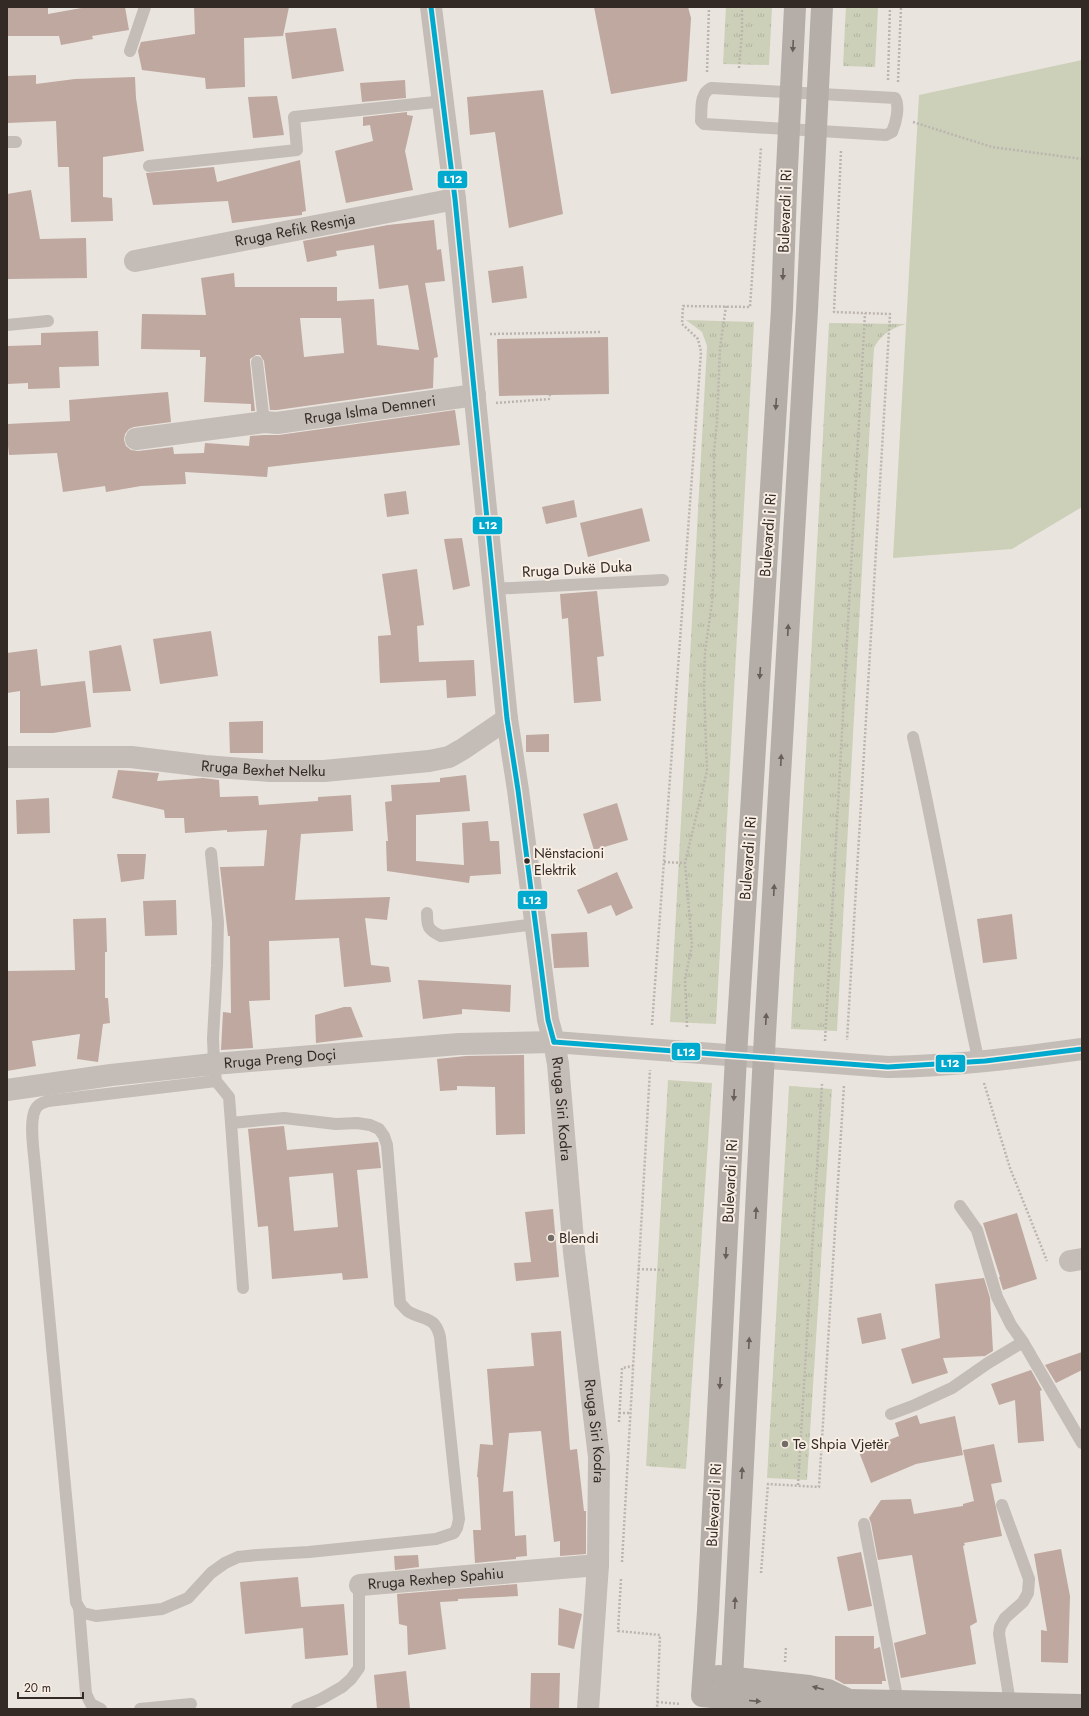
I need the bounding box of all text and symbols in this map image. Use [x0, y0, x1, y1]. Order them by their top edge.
one-way arrow [790, 40, 797, 52]
street label: Bulevardi i Ri [773, 169, 797, 253]
line badge: L12 [437, 170, 468, 189]
text: L12 [444, 171, 462, 187]
street label: Rruga Refik Resmja [233, 208, 357, 252]
one-way arrow [780, 268, 786, 281]
street label: Rruga Islma Demneri [303, 390, 437, 430]
one-way arrow [773, 397, 780, 410]
street label: Bulevardi i Ri [754, 492, 782, 578]
line badge: L12 [472, 516, 503, 535]
text: L12 [479, 517, 497, 533]
street label: Rruga Dukë Duka [521, 555, 633, 583]
one-way arrow [785, 624, 792, 636]
one-way arrow [756, 667, 763, 679]
one-way arrow [778, 753, 784, 766]
street label: Rruga Bexhet Nelku [200, 755, 326, 782]
street label: Bulevardi i Ri [734, 815, 762, 901]
place label: Nënstacioni Elektrik [534, 843, 604, 880]
marker: Nënstacioni Elektrik [522, 856, 532, 866]
one-way arrow [770, 884, 777, 896]
line badge: L12 [517, 890, 548, 910]
text: L12 [523, 892, 541, 908]
one-way arrow [763, 1013, 770, 1025]
line badge: L12 [671, 1042, 701, 1061]
street label: Rruga Preng Doçi [223, 1043, 337, 1074]
text: L12 [677, 1044, 695, 1060]
line badge: L12 [935, 1054, 966, 1073]
street label: Rruga Siri Kodra [546, 1055, 577, 1162]
text: L12 [941, 1055, 959, 1071]
one-way arrow [731, 1089, 738, 1101]
street label: Bulevardi i Ri [717, 1139, 743, 1223]
one-way arrow [753, 1206, 759, 1219]
place label: Blendi [559, 1227, 599, 1249]
marker: Blendi [546, 1233, 556, 1243]
one-way arrow [723, 1247, 730, 1259]
one-way arrow [746, 1337, 753, 1349]
one-way arrow [716, 1377, 723, 1389]
street label: Rruga Siri Kodra [579, 1378, 610, 1483]
place label: Te Shpia Vjetër [793, 1433, 890, 1455]
marker: Te Shpia Vjetër [780, 1439, 790, 1449]
street label: Bulevardi i Ri [701, 1463, 727, 1547]
one-way arrow [739, 1467, 746, 1479]
street label: Rruga Rexhep Spahiu [367, 1562, 505, 1595]
one-way arrow [732, 1597, 739, 1609]
scale bar [18, 1674, 83, 1700]
text: 20 m [24, 1679, 51, 1697]
one-way arrow [811, 1685, 823, 1691]
one-way arrow [749, 1698, 761, 1704]

